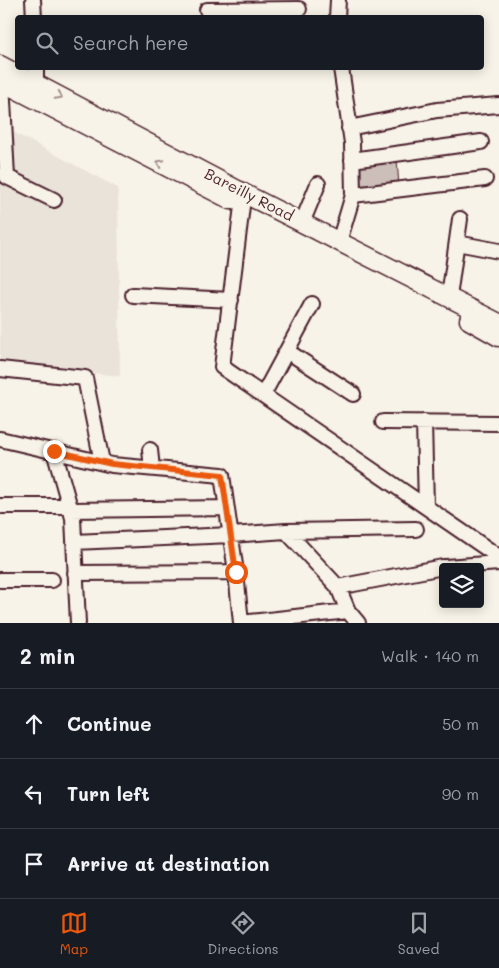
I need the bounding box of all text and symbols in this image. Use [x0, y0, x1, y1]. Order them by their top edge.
search box [15, 15, 484, 70]
icon: search [33, 29, 61, 57]
text: Search here [73, 30, 189, 55]
one-way arrow [54, 90, 63, 100]
one-way arrow [156, 159, 165, 169]
street label: Bareilly Road [201, 163, 297, 225]
route end [43, 440, 66, 463]
route start [225, 561, 248, 584]
map controls [439, 563, 484, 608]
button: layers [439, 563, 484, 608]
text: 2 min [20, 642, 75, 669]
text: Walk · 140 m [381, 645, 479, 666]
icon: ahead [20, 710, 48, 738]
text: Continue [67, 711, 152, 736]
text: 50 m [442, 713, 479, 734]
icon: left [20, 780, 48, 808]
text: Turn left [67, 781, 150, 806]
text: 90 m [442, 783, 479, 804]
icon: arrive [20, 850, 48, 878]
text: Arrive at destination [67, 851, 270, 876]
tab: Map [60, 909, 88, 958]
tab: Directions [207, 909, 279, 958]
tab: Saved [398, 909, 439, 958]

